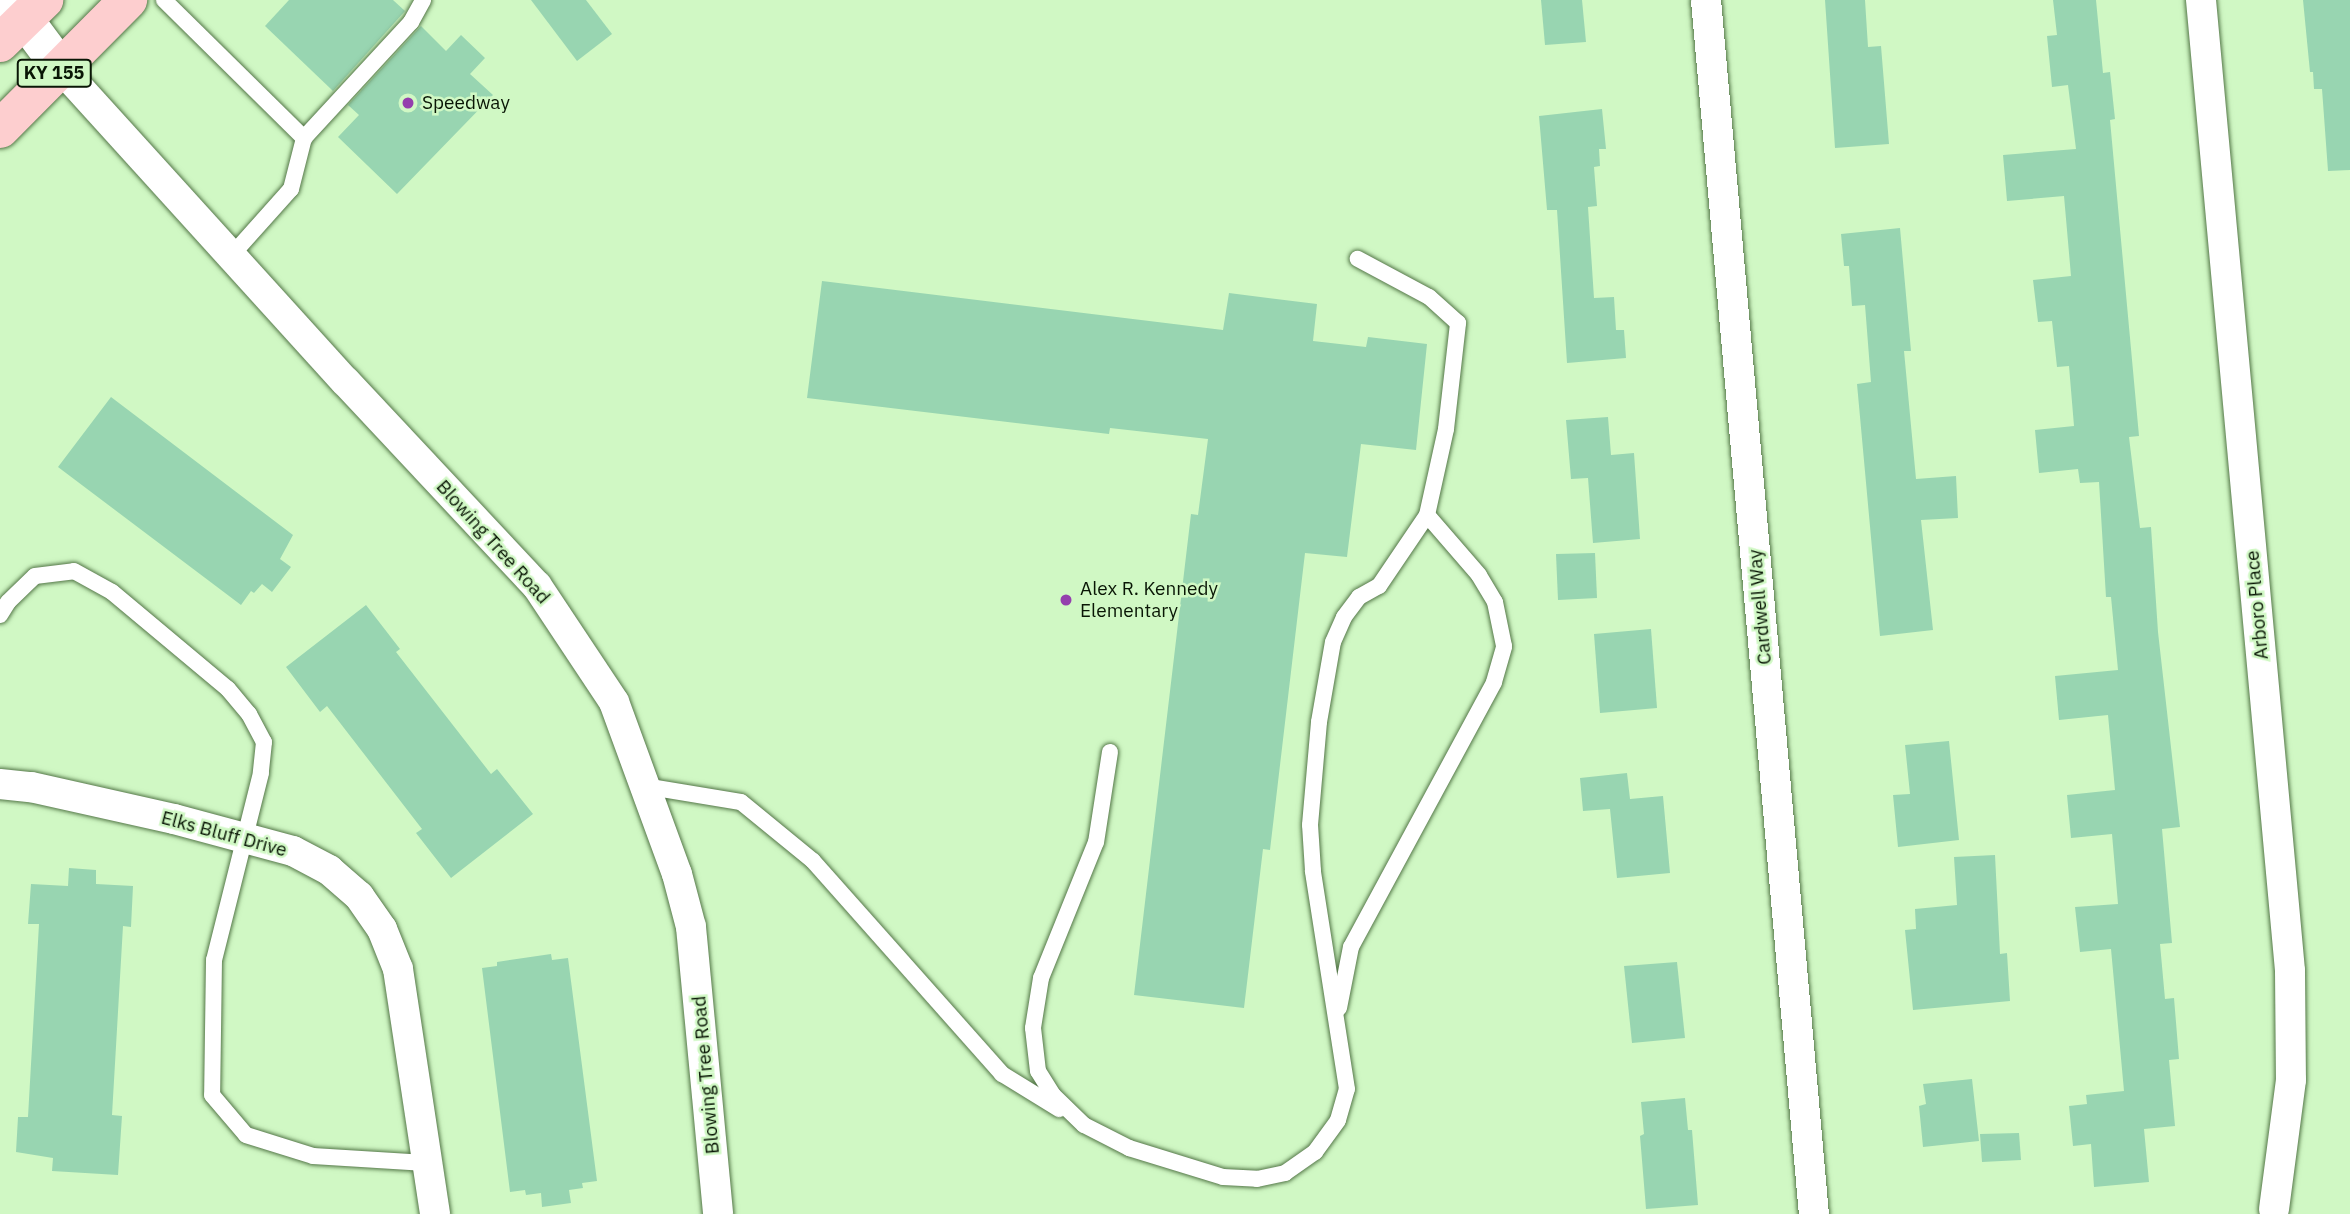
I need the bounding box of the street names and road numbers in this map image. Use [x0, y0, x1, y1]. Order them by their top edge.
road number: KY 155 [16, 58, 92, 88]
street label: Blowing Tree Road [431, 475, 555, 609]
street label: Cardwell Way [1744, 548, 1776, 666]
street label: Arboro Place [2241, 549, 2273, 661]
street label: Elks Bluff Drive [159, 806, 289, 862]
street label: Blowing Tree Road [688, 995, 724, 1155]

